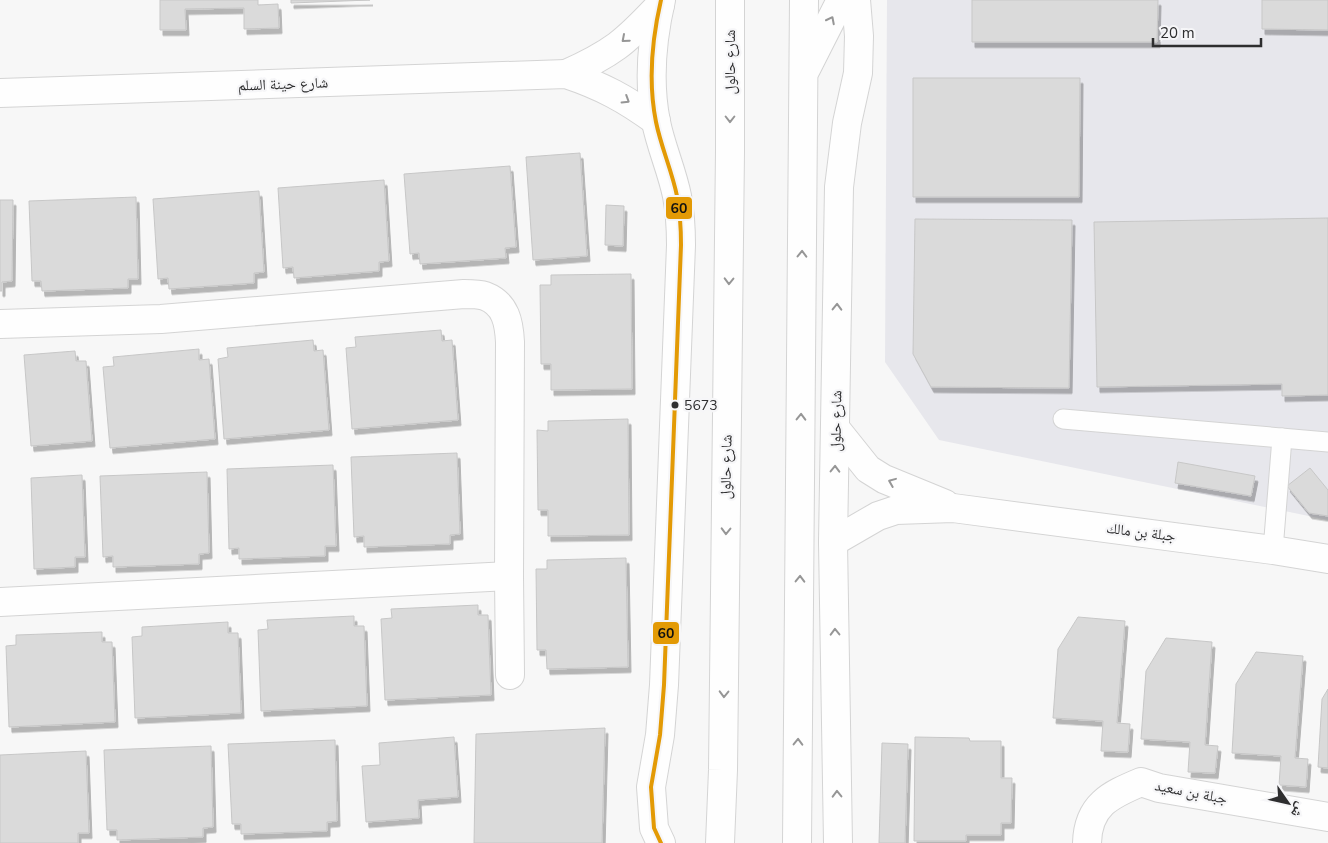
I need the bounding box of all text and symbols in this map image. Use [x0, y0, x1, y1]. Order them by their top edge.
scale bar [1153, 15, 1260, 47]
one-way arrow [825, 17, 835, 26]
text: 20 m [1160, 23, 1195, 43]
street label: شارع حالول [720, 29, 740, 94]
one-way arrow [622, 33, 631, 42]
street label: شارع حينة السلم [237, 72, 329, 96]
one-way arrow [621, 94, 630, 104]
one-way arrow [725, 115, 735, 123]
line badge: 60 [665, 196, 693, 220]
text: 60 [671, 199, 687, 218]
one-way arrow [797, 250, 807, 258]
one-way arrow [724, 278, 734, 285]
one-way arrow [832, 303, 842, 310]
street label: شارع حلول [825, 390, 847, 452]
place label: 5673 [684, 396, 718, 415]
marker: 5673 [670, 400, 680, 410]
one-way arrow [796, 413, 806, 420]
street label: شارع حالول [715, 434, 737, 500]
one-way arrow [829, 465, 840, 473]
one-way arrow [888, 478, 897, 489]
street label: جبلة بن مالك [1105, 518, 1177, 546]
one-way arrow [721, 528, 731, 535]
one-way arrow [794, 575, 805, 583]
line badge: 60 [652, 621, 680, 645]
text: 60 [658, 624, 674, 643]
one-way arrow [829, 628, 840, 636]
one-way arrow [719, 690, 729, 698]
one-way arrow [793, 738, 803, 746]
street label: جبلة بن سعيد [1153, 775, 1229, 809]
north arrow [1263, 778, 1313, 828]
one-way arrow [832, 790, 843, 798]
text: ش [1286, 799, 1310, 822]

